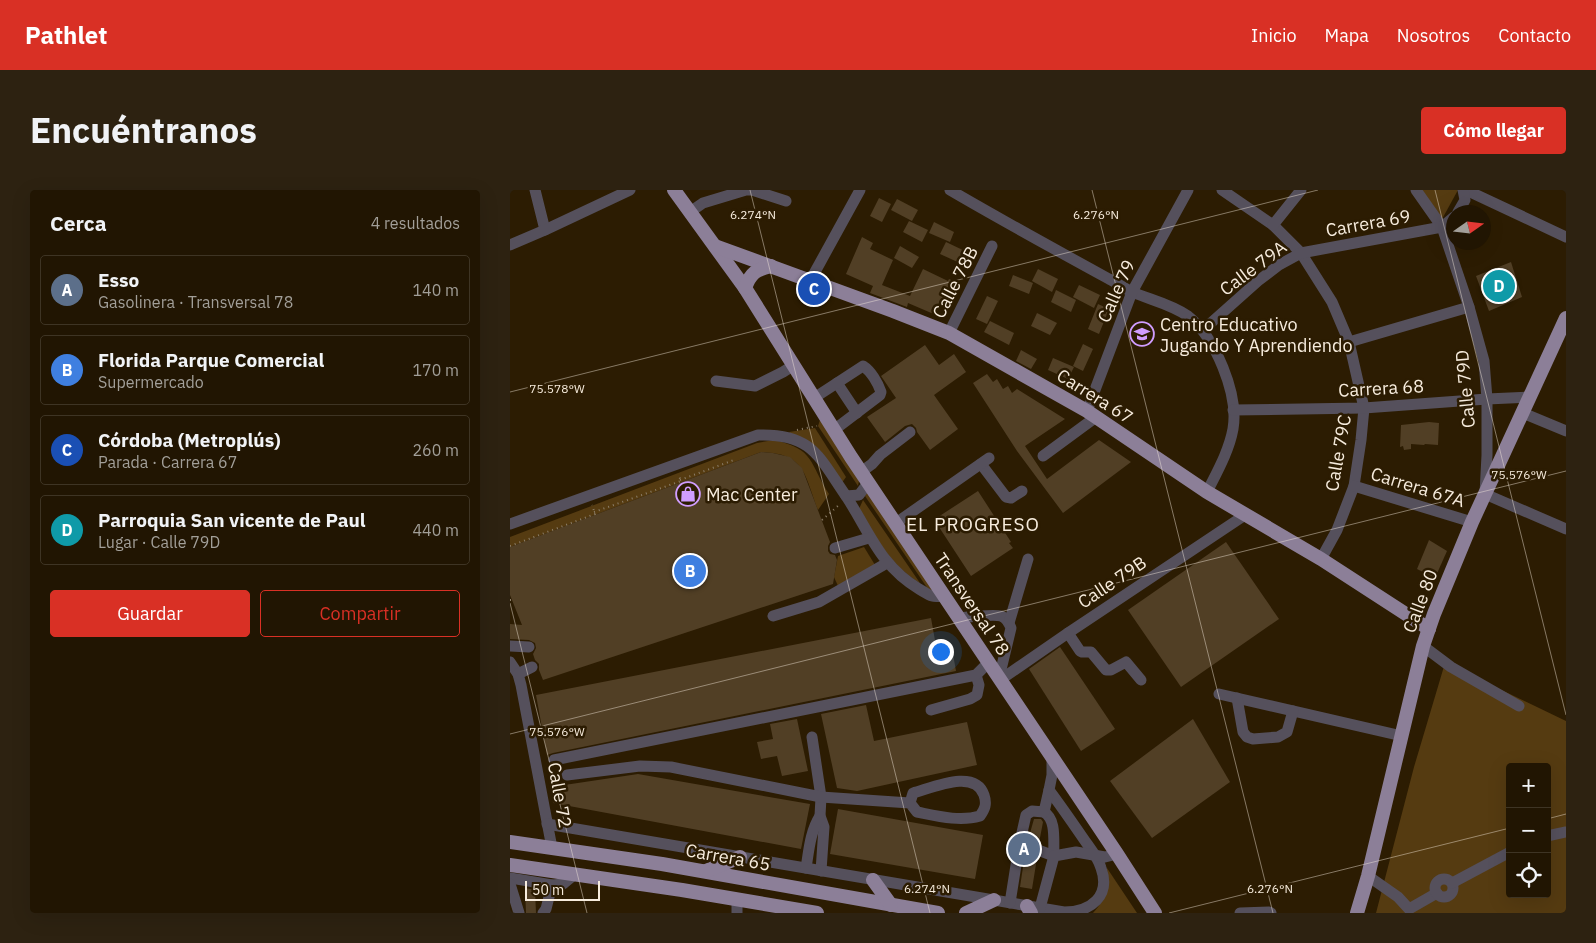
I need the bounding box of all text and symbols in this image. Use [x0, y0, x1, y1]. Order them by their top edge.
text: Pathlet [25, 19, 107, 51]
text: Inicio [1251, 24, 1297, 47]
text: Mapa [1325, 24, 1369, 47]
text: Nosotros [1397, 24, 1470, 47]
text: Contacto [1498, 24, 1571, 47]
text: Encuéntranos [30, 107, 257, 153]
button: Cómo llegar [1421, 107, 1566, 154]
street label: Carrera 69 [1324, 204, 1412, 242]
north arrow [1446, 205, 1491, 250]
text: 6.274°N [730, 207, 776, 222]
text: 6.276°N [1073, 207, 1119, 222]
text: Cerca [50, 209, 107, 237]
text: 4 resultados [371, 213, 460, 233]
street label: Calle 79A [1215, 235, 1291, 301]
street label: Calle 78B [927, 242, 983, 322]
street label: Calle 79 [1092, 256, 1140, 326]
pin: D [1483, 267, 1515, 305]
text: Esso [98, 268, 139, 292]
pin: C [798, 270, 830, 308]
text: A [62, 280, 72, 300]
text: 140 m [412, 280, 459, 300]
text: Gasolinera · Transversal 78 [98, 292, 293, 312]
place label: Centro Educativo Jugando Y Aprendiendo [1160, 313, 1353, 357]
school or university icon: Centro Educativo Jugando Y Aprendiendo [1129, 321, 1155, 347]
text: Florida Parque Comercial [98, 348, 324, 372]
street label: Calle 79D [1450, 349, 1480, 429]
text: B [62, 360, 72, 380]
text: 170 m [412, 360, 459, 380]
street label: Carrera 67 [1053, 364, 1137, 428]
text: Supermercado [98, 372, 204, 392]
street label: Carrera 68 [1338, 374, 1424, 402]
text: 75.578°W [529, 381, 585, 396]
street label: Calle 79C [1320, 413, 1356, 493]
text: Córdoba (Metroplús) [98, 428, 281, 452]
text: C [62, 440, 72, 460]
text: 260 m [412, 440, 459, 460]
text: Parada · Carrera 67 [98, 452, 237, 472]
street label: Carrera 67A [1368, 462, 1468, 512]
text: 75.576°W [1491, 467, 1547, 482]
shop icon: Mac Center [675, 481, 701, 507]
place label: Mac Center [706, 483, 798, 506]
text: Parroquia San vicente de Paul [98, 508, 366, 532]
district label: EL PROGRESO [906, 512, 1040, 536]
text: D [61, 520, 73, 540]
text: 440 m [412, 520, 459, 540]
text: Lugar · Calle 79D [98, 532, 220, 552]
street label: Transversal 78 [929, 548, 1015, 660]
street label: Calle 79B [1073, 551, 1151, 613]
pin: B [674, 552, 706, 590]
street label: Calle 80 [1397, 566, 1443, 636]
button: Guardar [50, 590, 250, 637]
button: Compartir [260, 590, 460, 637]
your location [928, 639, 954, 665]
text: 75.576°W [529, 724, 585, 739]
street label: Calle 72 [543, 760, 577, 830]
map controls [1506, 763, 1551, 898]
button: + [1506, 763, 1551, 808]
button: − [1506, 808, 1551, 853]
pin: A [1008, 830, 1040, 868]
street label: Carrera 65 [684, 838, 772, 876]
button: locate [1506, 853, 1551, 898]
scale bar [525, 878, 600, 901]
text: 50 m [532, 881, 564, 899]
text: 6.274°N [904, 881, 950, 896]
text: 6.276°N [1247, 881, 1293, 896]

